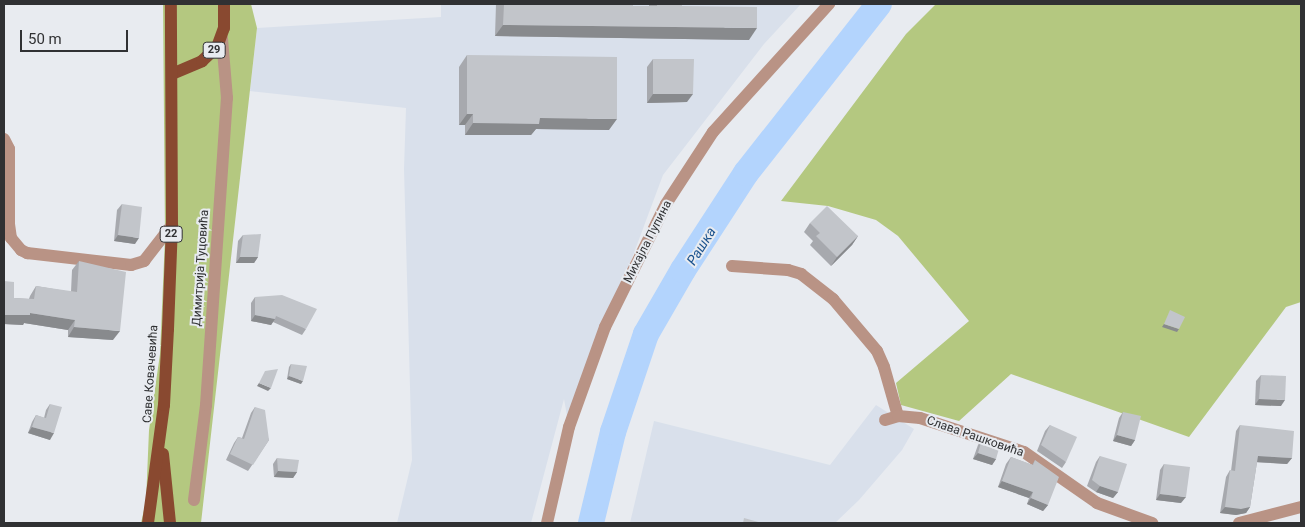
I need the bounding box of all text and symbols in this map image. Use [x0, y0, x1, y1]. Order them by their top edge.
scale bar [22, 20, 130, 52]
text: 50 m [28, 30, 62, 48]
road number: 29 [202, 42, 226, 58]
street label: Михајла Пупина [621, 198, 675, 286]
street label: Димитрија Туцовића [190, 209, 212, 327]
water label: Рашка [683, 224, 719, 268]
road number: 22 [158, 225, 184, 242]
street label: Саве Ковачевића [140, 324, 162, 424]
street label: Слава Рашковића [925, 414, 1025, 460]

